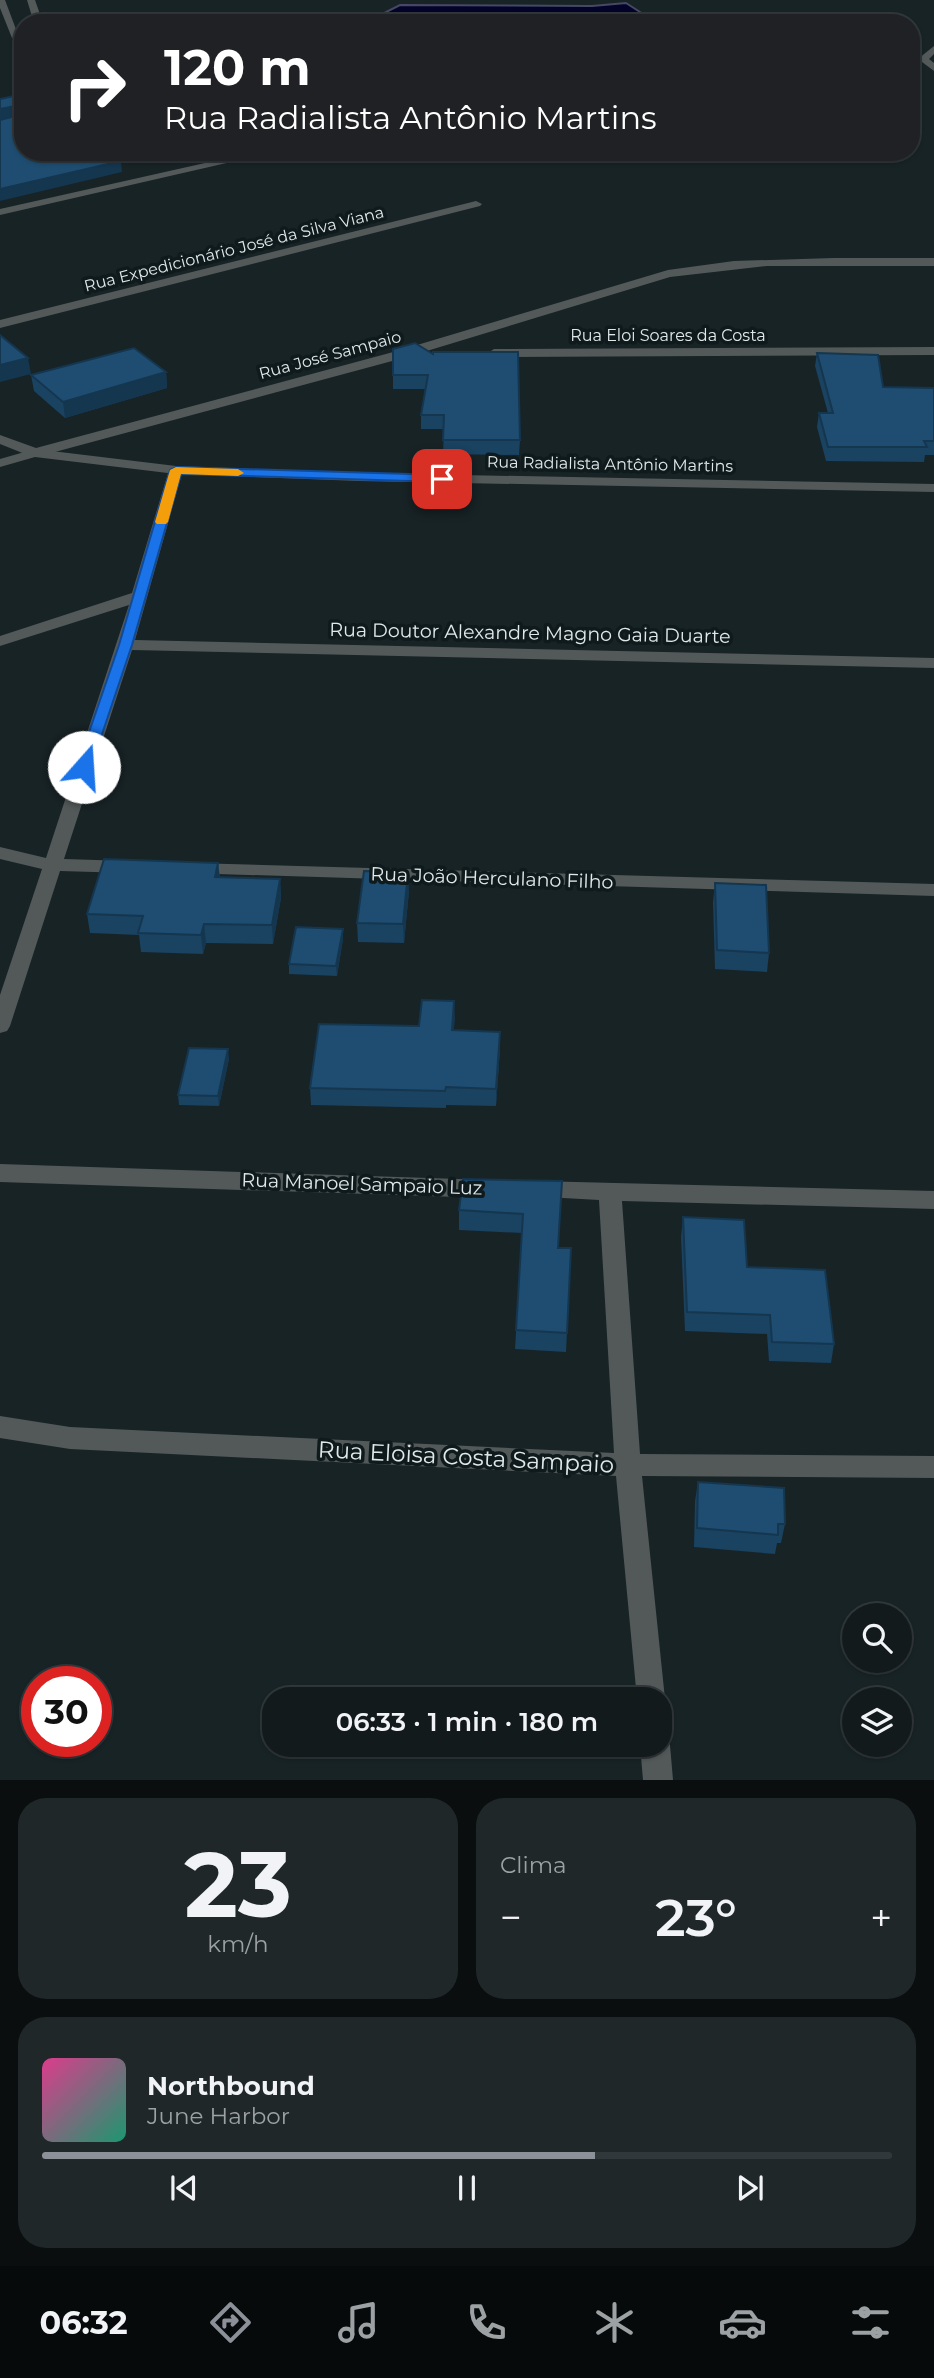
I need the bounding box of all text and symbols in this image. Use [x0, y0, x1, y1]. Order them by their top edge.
text: 120 m [164, 38, 311, 97]
icon: right [49, 42, 140, 133]
text: Rua Radialista Antônio Martins [164, 98, 657, 137]
street label: Rua Expedicionário José da Silva Viana [82, 202, 386, 296]
street label: Rua Eloi Soares da Costa [570, 326, 766, 345]
street label: Rua José Sampaio [257, 327, 403, 383]
pin [412, 449, 472, 509]
street label: Rua Radialista Antônio Martins [487, 452, 734, 476]
icon: arrive [423, 460, 461, 498]
street label: Rua Doutor Alexandre Magno Gaia Duarte [329, 618, 731, 648]
position arrow [47, 730, 121, 804]
street label: Rua João Herculano Filho [370, 862, 614, 894]
street label: Rua Manoel Sampaio Luz [241, 1168, 483, 1200]
street label: Rua Eloisa Costa Sampaio [317, 1435, 615, 1479]
map controls [842, 1603, 912, 1757]
button: search [842, 1603, 912, 1673]
speed limit sign: 30 [21, 1666, 112, 1757]
button: layers [842, 1687, 912, 1757]
text: 06:33 · 1 min · 180 m [336, 1706, 598, 1738]
text: 23 [184, 1829, 292, 1940]
text: Clima [500, 1851, 567, 1879]
text: 23° [655, 1886, 737, 1949]
text: − [500, 1894, 522, 1941]
text: + [870, 1894, 892, 1941]
text: km/h [207, 1930, 269, 1958]
text: Northbound [147, 2070, 315, 2102]
text: June Harbor [147, 2102, 290, 2130]
icon: previous [165, 2169, 203, 2207]
icon: pause [448, 2169, 486, 2207]
icon: next [731, 2169, 769, 2207]
icon: directions [206, 2298, 255, 2347]
icon: music [334, 2298, 383, 2347]
icon: phone [462, 2298, 511, 2347]
icon: climate [590, 2298, 639, 2347]
icon: car [718, 2298, 767, 2347]
icon: filters [846, 2298, 895, 2347]
text: 06:32 [39, 2303, 128, 2342]

